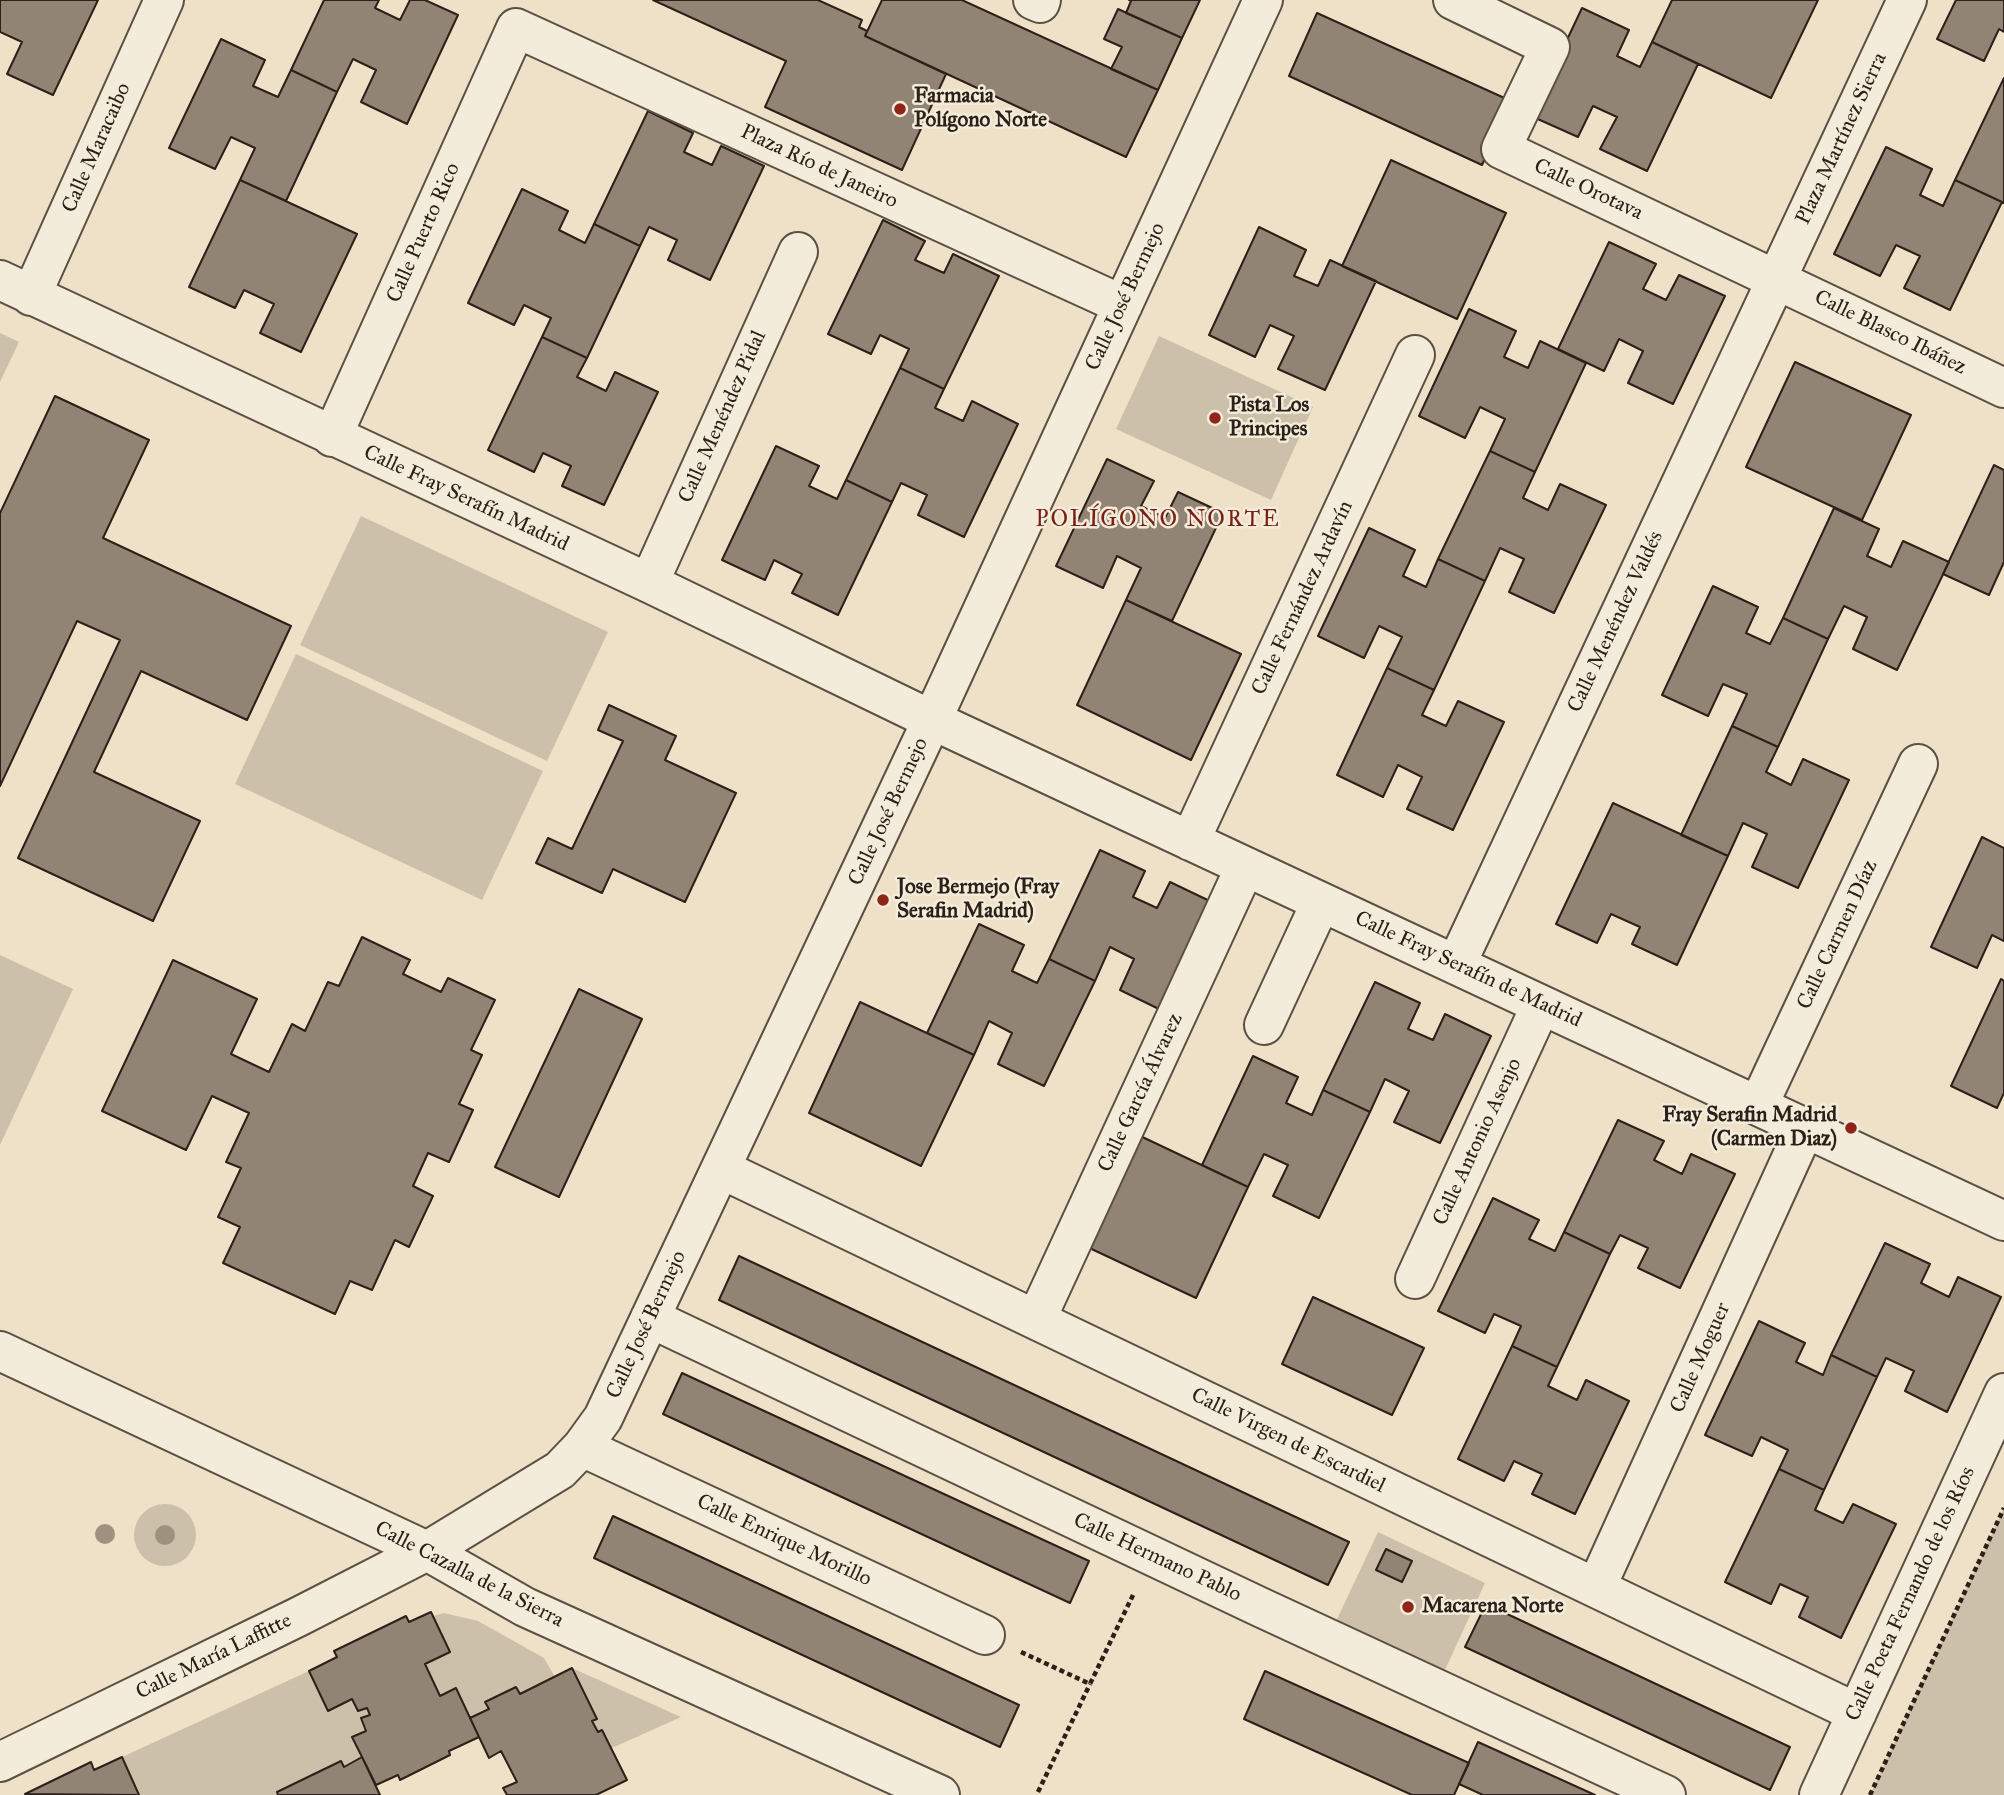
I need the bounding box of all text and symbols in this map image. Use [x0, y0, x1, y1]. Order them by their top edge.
street label: Plaza Martínez Sierra [1791, 49, 1893, 229]
street label: Calle Maracaibo [57, 79, 137, 217]
place label: Farmacia Polígono Norte [914, 84, 1047, 134]
marker: Farmacia Polígono Norte [892, 101, 908, 117]
street label: Plaza Río de Janeiro [736, 120, 902, 214]
street label: Calle Orotava [1530, 154, 1646, 226]
street label: Calle Puerto Rico [382, 159, 466, 307]
street label: Calle José Bermejo [1081, 219, 1171, 375]
street label: Calle Blasco Ibáñez [1810, 285, 1970, 381]
street label: Calle Menéndez Pidal [674, 327, 772, 507]
place label: Pista Los Principes [1229, 393, 1309, 443]
marker: Pista Los Principes [1207, 410, 1223, 426]
street label: Calle Fray Serafín Madrid [359, 440, 573, 558]
street label: Calle Fernández Ardavín [1247, 497, 1359, 699]
district label: POLÍGONO NORTE [1037, 506, 1279, 534]
street label: Calle Menéndez Valdés [1563, 527, 1669, 717]
street label: Calle José Bermejo [844, 734, 934, 890]
street label: Calle Carmen Díaz [1792, 856, 1884, 1014]
place label: Jose Bermejo (Fray Serafin Madrid) [897, 875, 1059, 925]
marker: Jose Bermejo (Fray Serafin Madrid) [875, 892, 891, 908]
street label: Calle Fray Serafín de Madrid [1351, 906, 1585, 1034]
street label: Calle García Álvarez [1093, 1010, 1189, 1176]
street label: Calle Antonio Asenjo [1428, 1054, 1528, 1230]
place label: Fray Serafin Madrid (Carmen Diaz) [1662, 1103, 1837, 1153]
marker: Fray Serafin Madrid (Carmen Diaz) [1843, 1120, 1859, 1136]
street label: Calle José Bermejo [602, 1247, 692, 1403]
street label: Calle Moguer [1666, 1299, 1736, 1417]
street label: Calle Virgen de Escardiel [1187, 1383, 1389, 1499]
street label: Calle Poeta Fernando de los Ríos [1841, 1463, 1981, 1725]
street label: Calle Enrique Morillo [693, 1489, 875, 1593]
street label: Calle Hermano Pablo [1069, 1508, 1245, 1608]
street label: Calle Cazalla de la Sierra [370, 1516, 568, 1634]
place label: Macarena Norte [1422, 1594, 1564, 1620]
marker: Macarena Norte [1400, 1599, 1416, 1615]
street label: Calle María Laffitte [132, 1608, 296, 1706]

